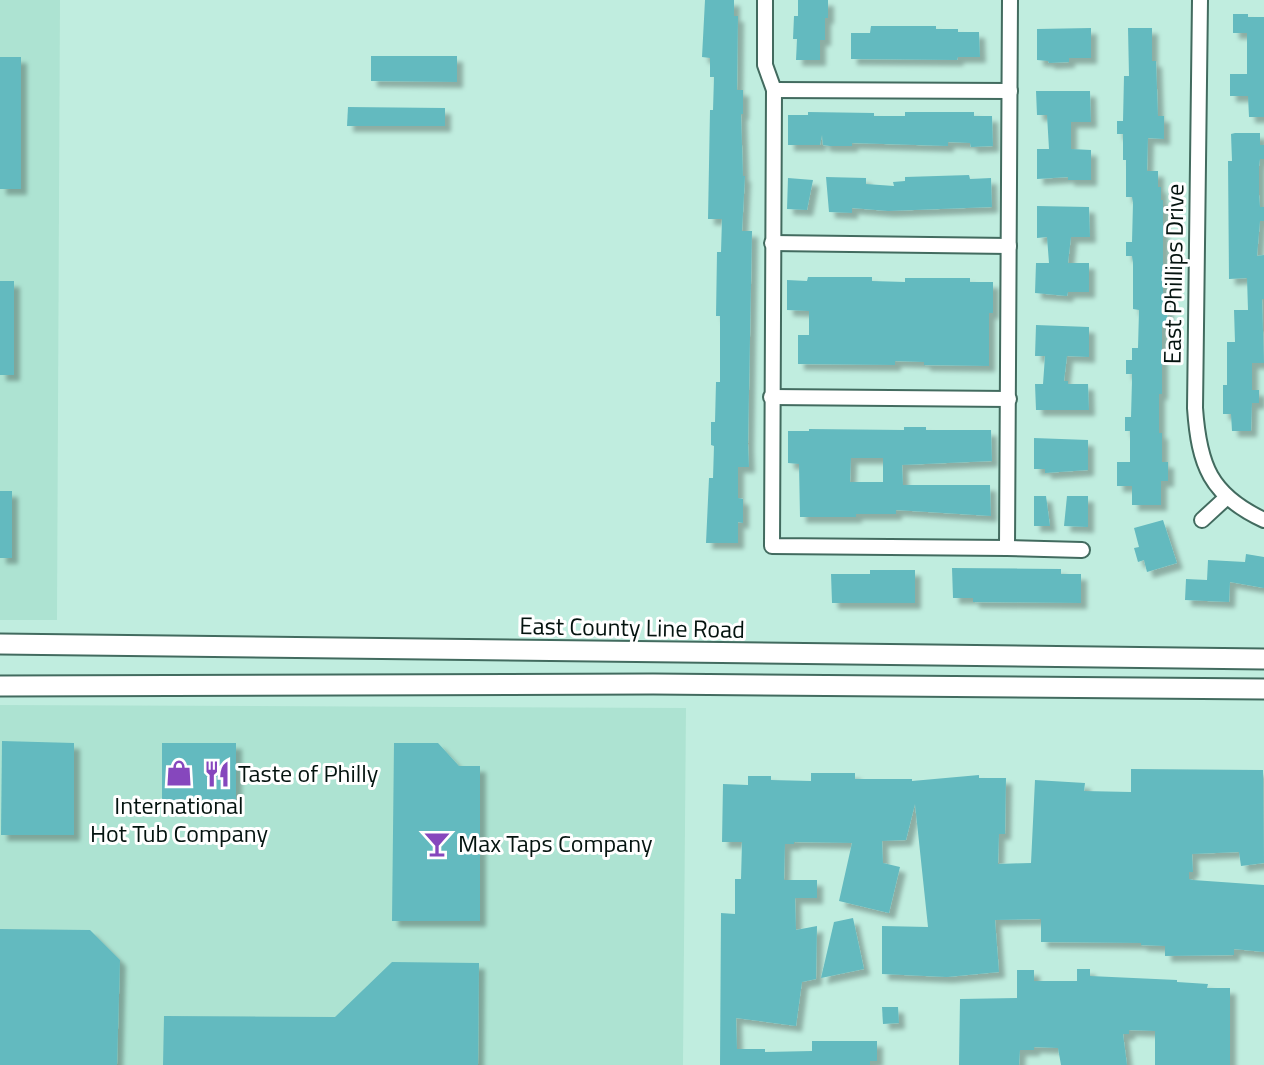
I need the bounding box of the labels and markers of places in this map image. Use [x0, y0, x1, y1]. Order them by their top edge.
place label: Taste of Philly [238, 755, 379, 791]
shop icon: International Hot Tub Company [164, 758, 194, 788]
restaurant icon: Taste of Philly [202, 759, 232, 789]
place label: International Hot Tub Company [90, 787, 268, 851]
place label: Max Taps Company [458, 825, 653, 861]
bar icon: Max Taps Company [422, 829, 452, 859]

